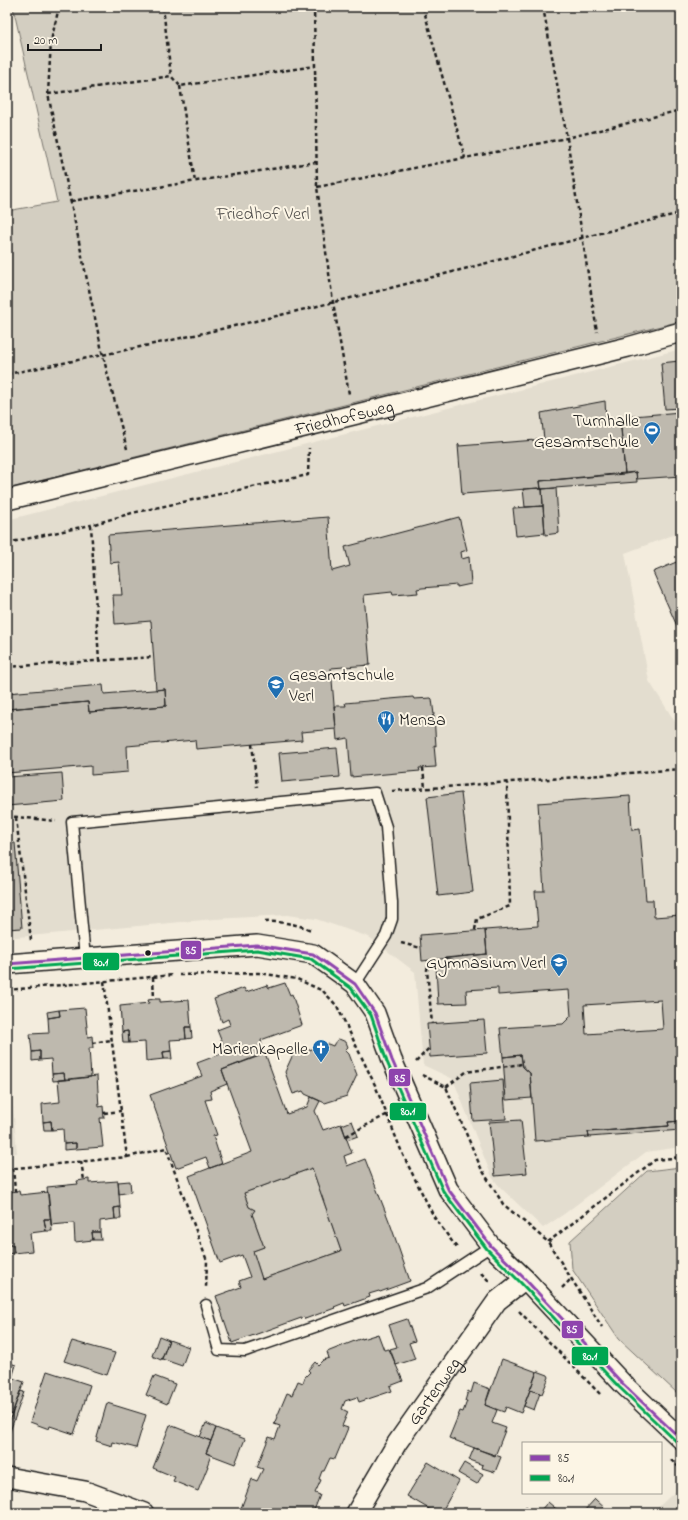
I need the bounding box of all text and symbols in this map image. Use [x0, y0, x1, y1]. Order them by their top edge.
scale bar [28, 26, 101, 52]
text: 20 m [34, 32, 57, 50]
park label: Friedhof Verl [215, 202, 310, 228]
street label: Friedhofsweg [291, 394, 397, 444]
place label: Turnhalle Gesamtschule [534, 409, 640, 456]
sports icon: Turnhalle Gesamtschule [642, 420, 662, 445]
place label: Gesamtschule Verl [288, 663, 395, 710]
school or university icon: Gesamtschule Verl [266, 674, 286, 699]
place label: Mensa [399, 708, 446, 734]
restaurant icon: Mensa [376, 709, 396, 734]
line badge: 85 [180, 940, 202, 960]
text: 85 [185, 943, 197, 959]
unlabelled marker [143, 948, 153, 958]
place label: Gymnasium Verl [426, 951, 546, 977]
line badge: 80.1 [82, 952, 120, 971]
school or university icon: Gymnasium Verl [549, 952, 569, 977]
text: 80.1 [93, 955, 109, 971]
place label: Marienkapelle [212, 1037, 309, 1063]
church icon: Marienkapelle [311, 1038, 331, 1063]
line badge: 85 [388, 1068, 411, 1087]
text: 85 [394, 1071, 406, 1087]
line badge: 80.1 [389, 1102, 427, 1121]
text: 80.1 [400, 1104, 416, 1120]
line badge: 85 [561, 1320, 584, 1339]
text: 85 [566, 1322, 578, 1338]
line badge: 80.1 [571, 1346, 609, 1366]
text: 80.1 [582, 1349, 598, 1365]
street label: Gartenweg [402, 1353, 469, 1431]
legend [522, 1442, 662, 1494]
text: 85 [558, 1450, 570, 1468]
text: 80.1 [558, 1470, 574, 1488]

